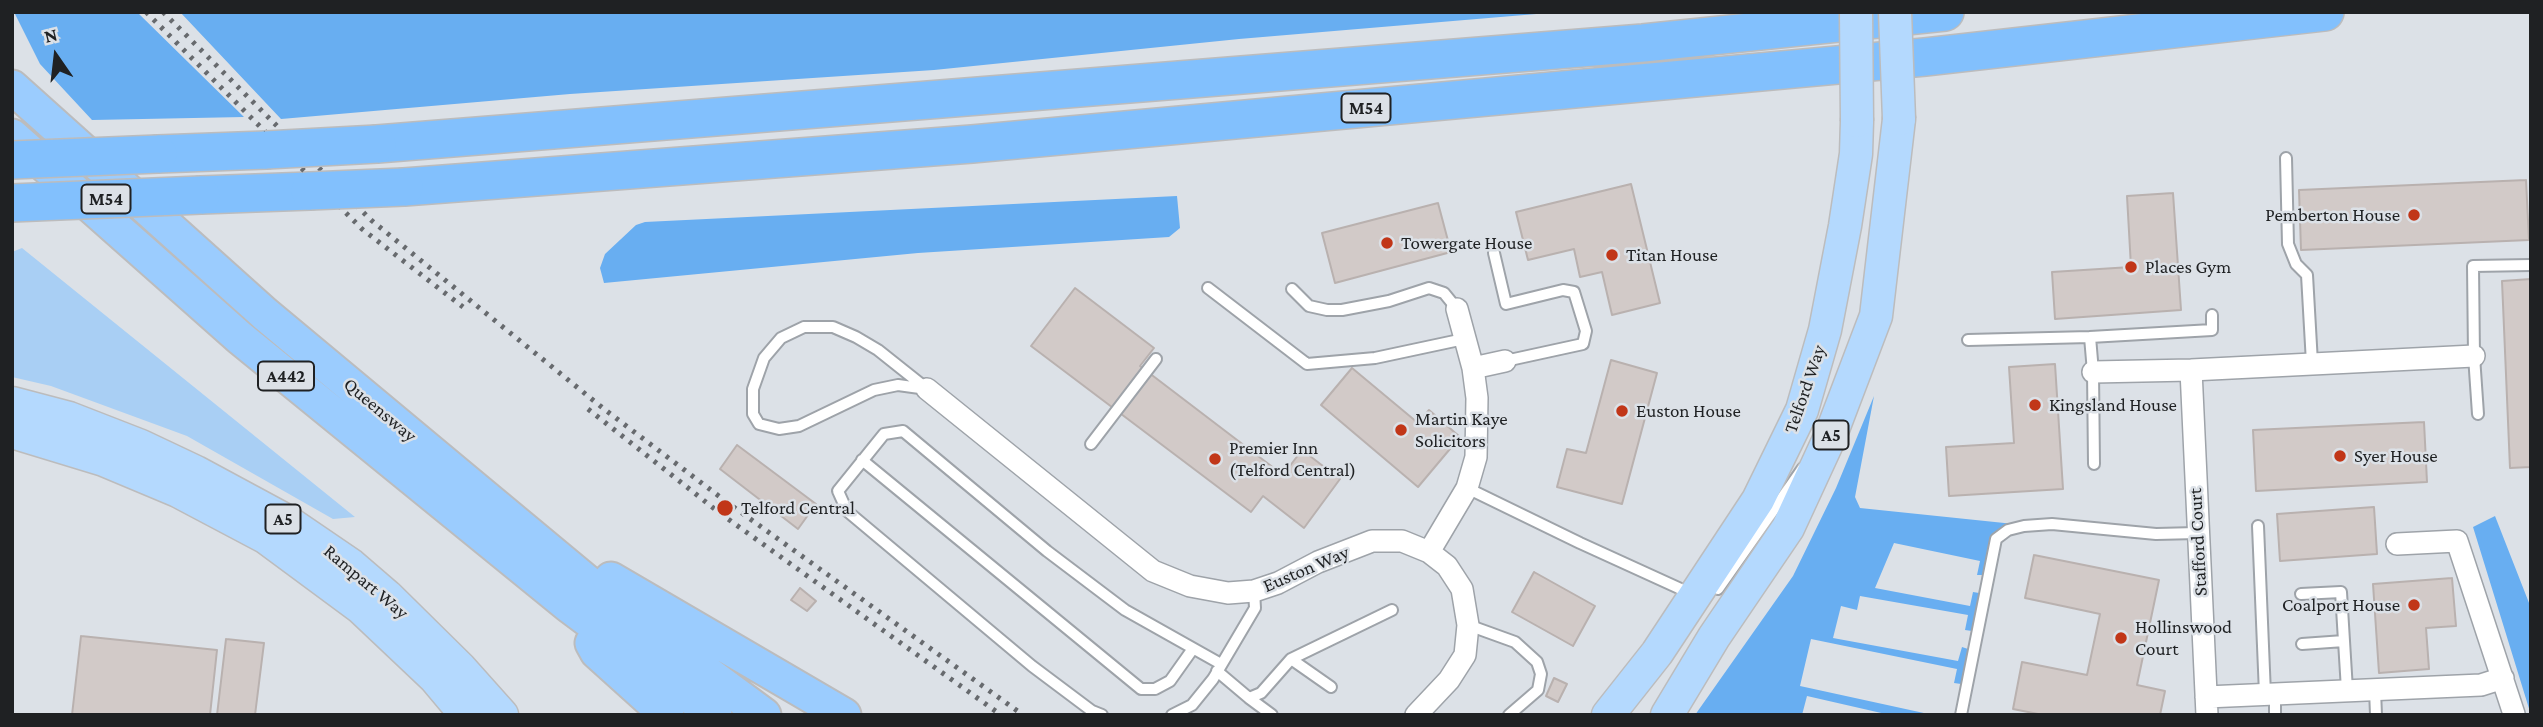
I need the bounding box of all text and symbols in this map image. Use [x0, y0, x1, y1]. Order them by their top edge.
north arrow [21, 21, 91, 91]
text: N [42, 23, 60, 47]
road number: M54 [1342, 94, 1390, 122]
road number: M54 [82, 184, 130, 214]
place label: Pemberton House [2265, 204, 2400, 226]
marker: Pemberton House [2406, 207, 2422, 223]
place label: Towergate House [1401, 232, 1532, 254]
marker: Towergate House [1379, 235, 1395, 251]
place label: Titan House [1626, 244, 1718, 266]
marker: Titan House [1604, 247, 1620, 263]
place label: Places Gym [2145, 256, 2231, 278]
marker: Places Gym [2123, 259, 2139, 275]
street label: Telford Way [1779, 342, 1831, 436]
road number: A442 [258, 362, 314, 390]
street label: Queensway [339, 373, 421, 447]
place label: Kingsland House [2049, 394, 2177, 416]
marker: Kingsland House [2027, 397, 2043, 413]
place label: Euston House [1636, 400, 1741, 422]
marker: Euston House [1614, 403, 1630, 419]
place label: Martin Kaye Solicitors [1415, 408, 1508, 452]
road number: A5 [1814, 421, 1848, 450]
marker: Martin Kaye Solicitors [1393, 422, 1409, 438]
place label: Premier Inn (Telford Central) [1229, 437, 1356, 481]
place label: Syer House [2354, 445, 2438, 467]
marker: Syer House [2332, 448, 2348, 464]
marker: Premier Inn (Telford Central) [1207, 451, 1223, 467]
street label: Stafford Court [2184, 487, 2212, 597]
place label: Telford Central [741, 497, 855, 519]
marker: Telford Central [715, 498, 735, 518]
road number: A5 [266, 504, 300, 534]
street label: Rampart Way [319, 540, 413, 624]
street label: Euston Way [1260, 541, 1352, 597]
place label: Coalport House [2282, 594, 2400, 616]
marker: Coalport House [2406, 597, 2422, 613]
place label: Hollinswood Court [2135, 616, 2232, 660]
marker: Hollinswood Court [2113, 630, 2129, 646]

